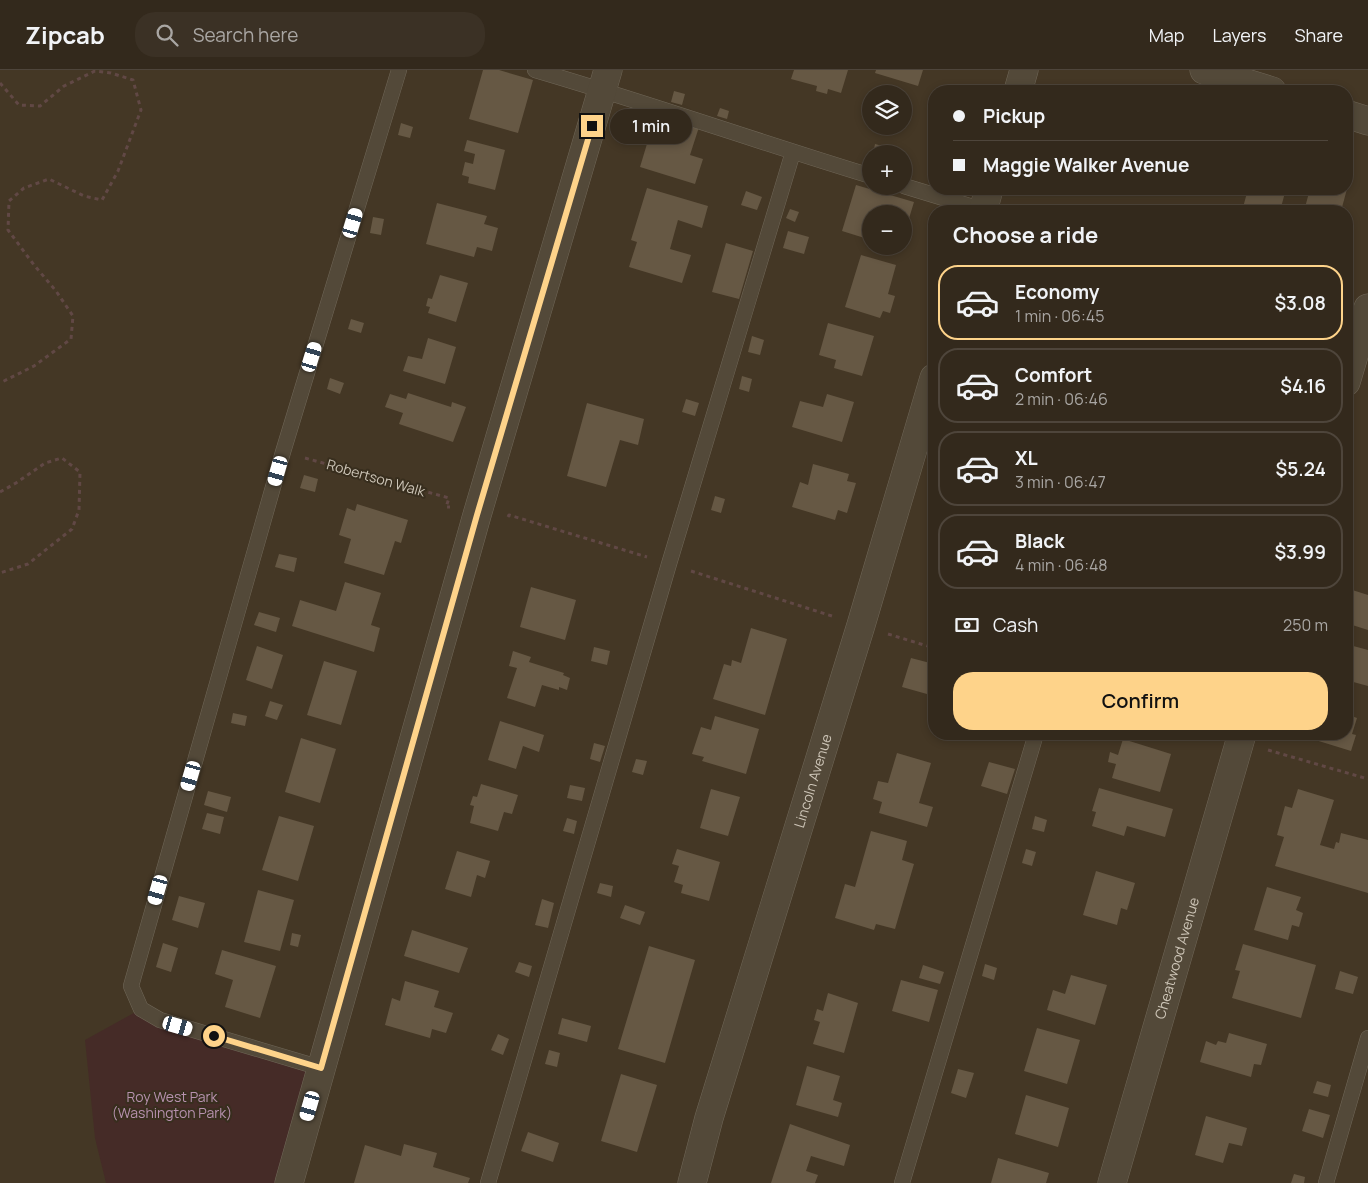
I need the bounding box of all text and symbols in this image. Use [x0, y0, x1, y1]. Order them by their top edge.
search box [135, 12, 485, 57]
text: Zipcab [25, 18, 105, 51]
icon: search [153, 21, 181, 49]
text: Search here [193, 22, 298, 48]
text: Map [1149, 23, 1184, 47]
text: Layers [1212, 23, 1266, 47]
text: Share [1294, 23, 1343, 47]
map controls [862, 85, 912, 255]
button: layers [862, 85, 912, 135]
text: Pickup [983, 103, 1045, 129]
callout: 1 min [610, 108, 692, 144]
route end [581, 115, 603, 137]
text: 1 min [632, 115, 670, 137]
button: + [862, 145, 912, 195]
text: Maggie Walker Avenue [983, 152, 1189, 178]
button: − [862, 205, 912, 255]
car [341, 206, 364, 240]
text: Choose a ride [953, 220, 1098, 250]
text: Economy [1015, 279, 1099, 305]
icon: car [955, 280, 1000, 325]
text: $3.08 [1274, 290, 1326, 316]
text: 1 min · 06:45 [1015, 305, 1104, 327]
car [300, 340, 323, 374]
text: Comfort [1015, 362, 1092, 388]
icon: car [955, 363, 1000, 408]
text: $4.16 [1280, 373, 1326, 399]
text: 2 min · 06:46 [1015, 388, 1108, 410]
text: XL [1015, 445, 1038, 471]
icon: car [955, 446, 1000, 491]
street label: Robertson Walk [325, 454, 429, 501]
car [266, 455, 289, 487]
text: $5.24 [1276, 456, 1326, 482]
text: 3 min · 06:47 [1015, 471, 1106, 493]
text: Black [1015, 528, 1064, 554]
icon: car [955, 529, 1000, 574]
text: $3.99 [1274, 539, 1326, 565]
text: 4 min · 06:48 [1015, 554, 1108, 576]
icon: cash [953, 611, 981, 639]
text: Cash [993, 612, 1038, 638]
text: 250 m [1283, 614, 1328, 636]
button: Confirm [953, 672, 1328, 730]
street label: Lincoln Avenue [789, 732, 836, 830]
car [179, 760, 202, 792]
car [146, 874, 169, 906]
street label: Cheatwood Avenue [1150, 895, 1203, 1021]
car [161, 1015, 194, 1037]
route start [203, 1025, 225, 1047]
park label: Roy West Park (Washington Park) [112, 1087, 232, 1122]
car [298, 1090, 321, 1122]

